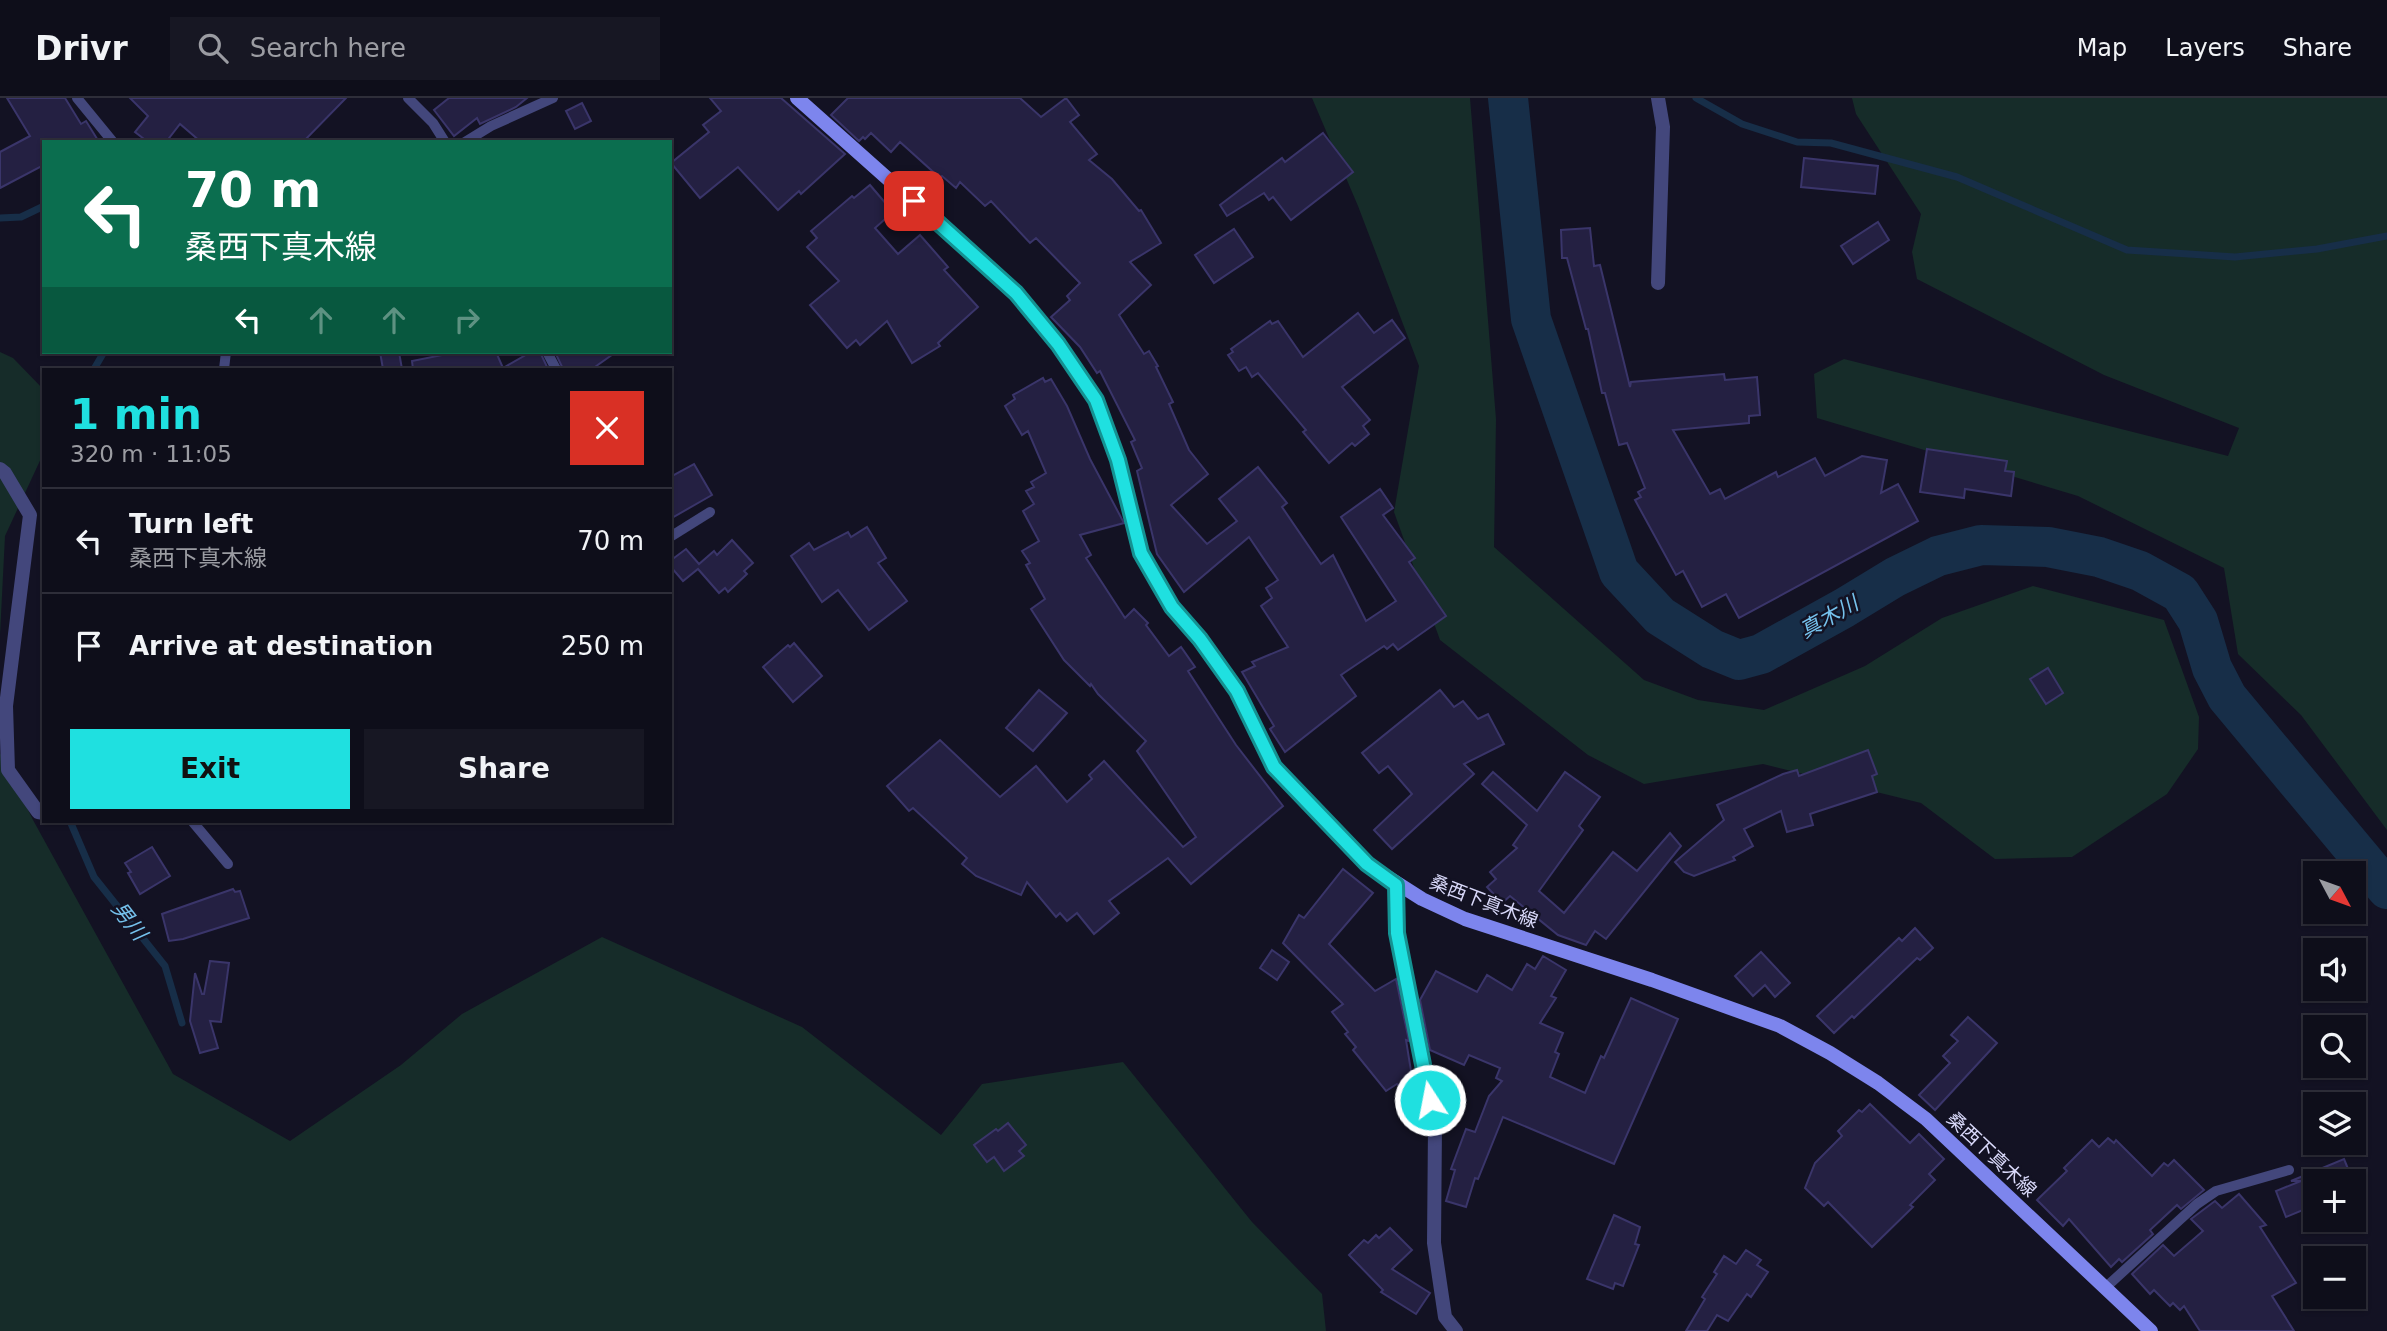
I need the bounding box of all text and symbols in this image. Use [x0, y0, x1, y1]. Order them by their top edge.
search box [170, 17, 660, 80]
text: Drivr [35, 29, 128, 68]
icon: search [194, 29, 232, 67]
text: Search here [250, 33, 406, 63]
text: Map [2077, 34, 2127, 62]
text: Layers [2165, 34, 2245, 62]
text: Share [2283, 34, 2352, 62]
text: 70 m [185, 162, 321, 219]
icon: left [70, 168, 161, 259]
pin [884, 171, 944, 231]
icon: arrive [895, 182, 933, 220]
text: 桑西下真木線 [185, 228, 377, 266]
icon: left [229, 301, 267, 339]
icon: ahead [302, 301, 340, 339]
icon: ahead [375, 301, 413, 339]
icon: right [448, 301, 486, 339]
text: 1 min [70, 390, 202, 439]
button: close [570, 391, 644, 465]
text: 320 m · 11:05 [70, 441, 232, 467]
text: Turn left [129, 509, 253, 539]
icon: left [70, 522, 108, 560]
text: 70 m [577, 526, 644, 556]
text: 桑西下真木線 [129, 545, 267, 571]
water label: 真木川 [1796, 590, 1864, 643]
icon: arrive [70, 627, 108, 665]
text: Arrive at destination [129, 631, 433, 661]
text: 250 m [561, 631, 644, 661]
button: Exit [70, 729, 350, 809]
button: Share [364, 729, 644, 809]
north arrow [2303, 861, 2366, 924]
map controls [2303, 861, 2366, 1309]
street label: 桑西下真木線 [1427, 870, 1541, 932]
water label: 男川 [107, 897, 153, 947]
button: sound [2303, 938, 2366, 1001]
button: search [2303, 1015, 2366, 1078]
position arrow [1393, 1063, 1467, 1137]
button: layers [2303, 1092, 2366, 1155]
street label: 桑西下真木線 [1943, 1107, 2041, 1201]
button: + [2303, 1169, 2366, 1232]
button: − [2303, 1246, 2366, 1309]

